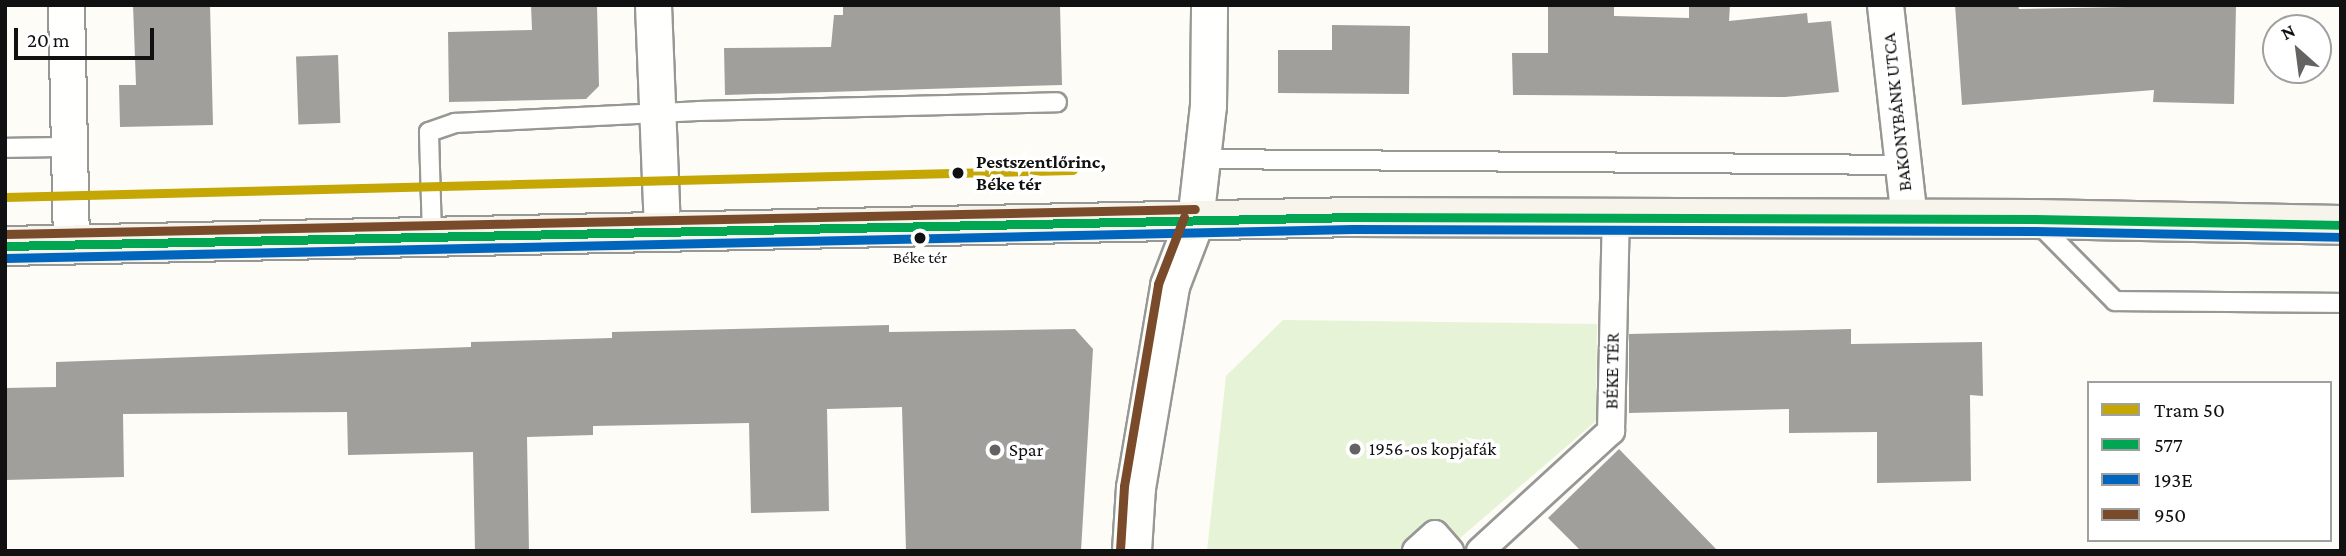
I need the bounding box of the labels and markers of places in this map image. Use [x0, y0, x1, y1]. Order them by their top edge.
place label: Pestszentlőrinc, Béke tér [976, 151, 1106, 195]
marker: Pestszentlőrinc, Béke tér [947, 162, 969, 184]
marker: Béke tér [913, 231, 927, 245]
place label: Béke tér [893, 248, 947, 268]
place label: 1956-os kopjafák [1369, 438, 1496, 460]
place label: Spar [1009, 439, 1043, 461]
marker: 1956-os kopjafák [1347, 441, 1363, 457]
marker: Spar [987, 442, 1003, 458]

